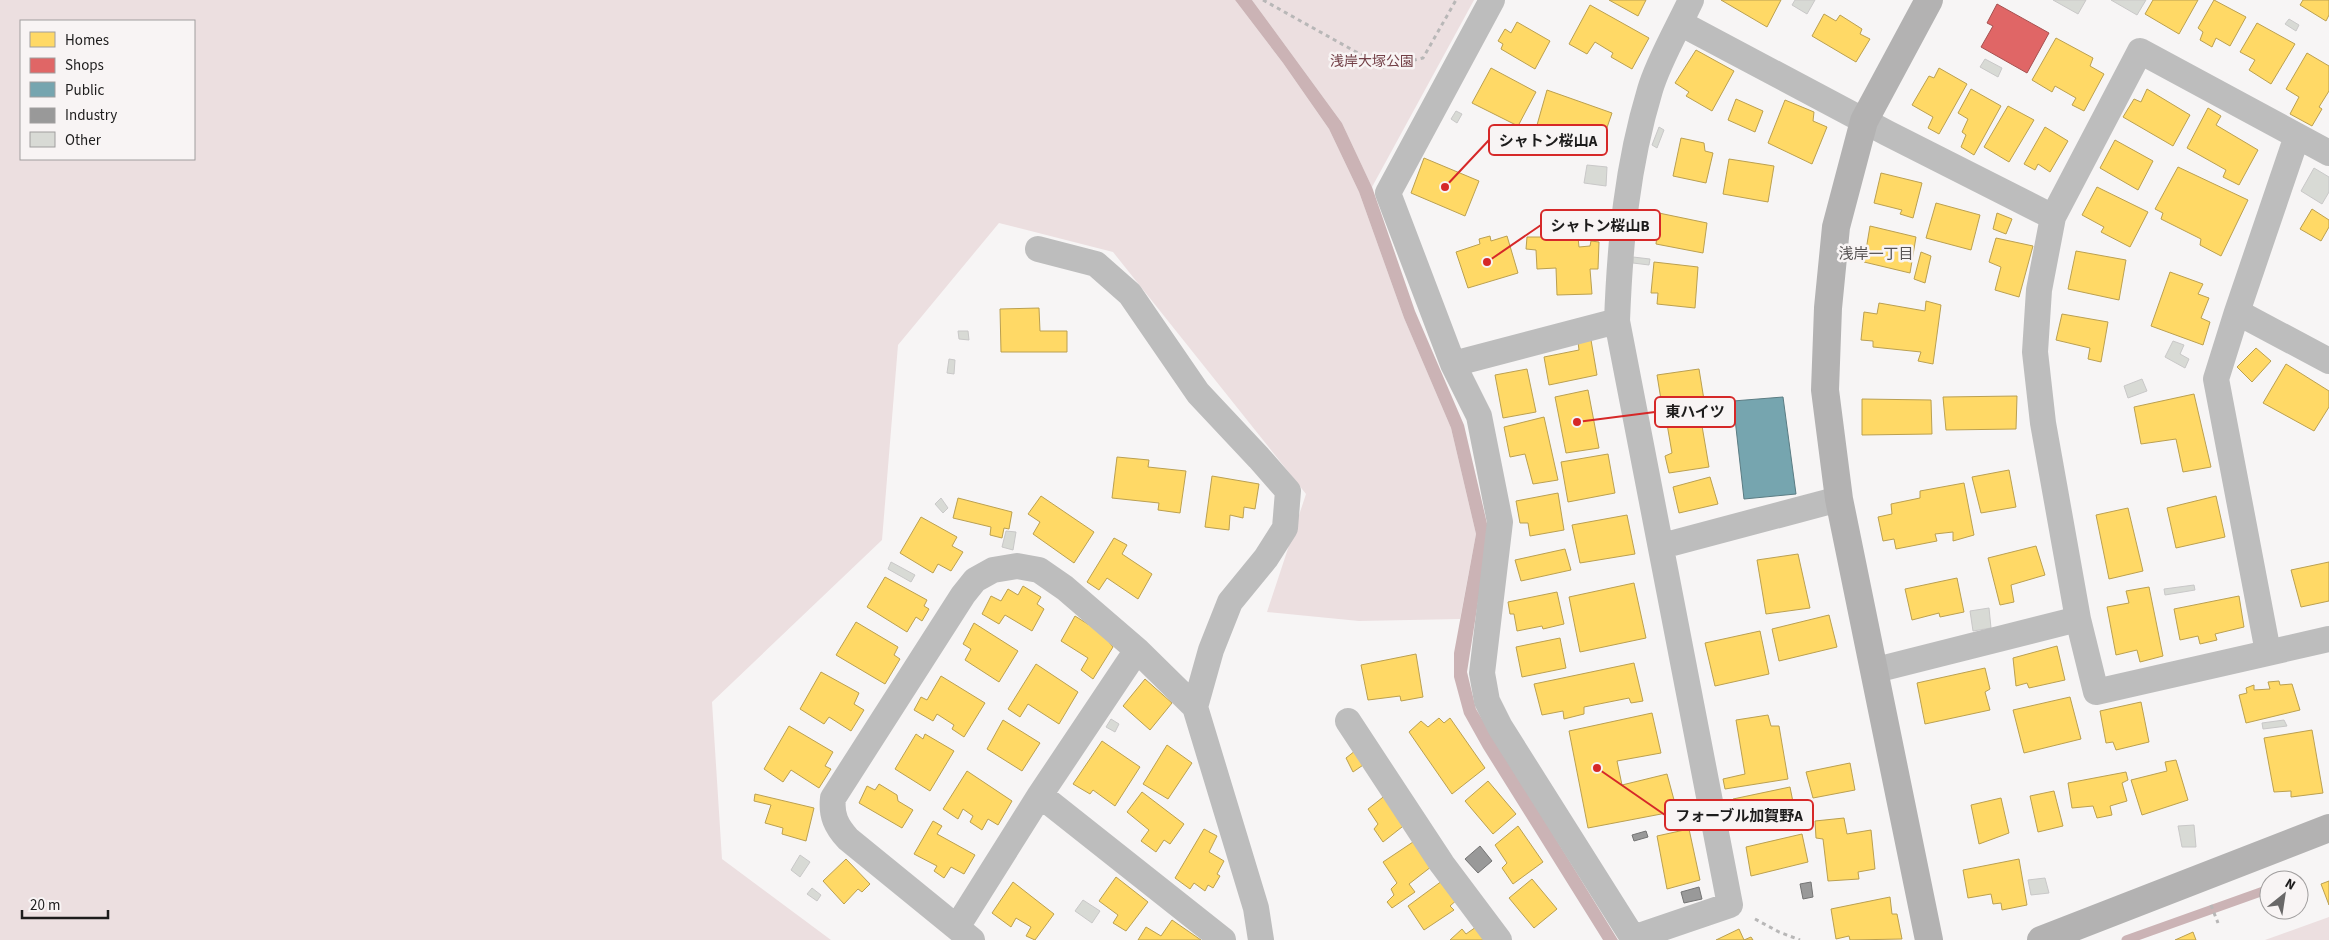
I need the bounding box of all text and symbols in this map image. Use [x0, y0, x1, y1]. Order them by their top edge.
legend [20, 20, 195, 160]
text: Homes [65, 30, 109, 51]
park label: 浅岸大塚公園 [1330, 52, 1414, 72]
text: Shops [65, 55, 104, 76]
text: Public [65, 80, 104, 101]
text: Industry [65, 105, 117, 126]
callout: シャトン桜山A [1489, 125, 1607, 155]
text: Other [65, 130, 102, 151]
text: シャトン桜山A [1499, 131, 1598, 152]
callout: シャトン桜山B [1541, 210, 1660, 240]
text: シャトン桜山B [1550, 216, 1650, 237]
district label: 浅岸一丁目 [1838, 244, 1914, 265]
callout: 東ハイツ [1655, 397, 1735, 427]
text: 東ハイツ [1665, 402, 1725, 423]
callout: フォーブル加賀野A [1665, 800, 1813, 830]
text: フォーブル加賀野A [1675, 806, 1803, 827]
north arrow [2259, 870, 2309, 920]
text: N [2281, 874, 2299, 896]
scale bar [22, 888, 109, 920]
text: 20 m [30, 895, 60, 916]

